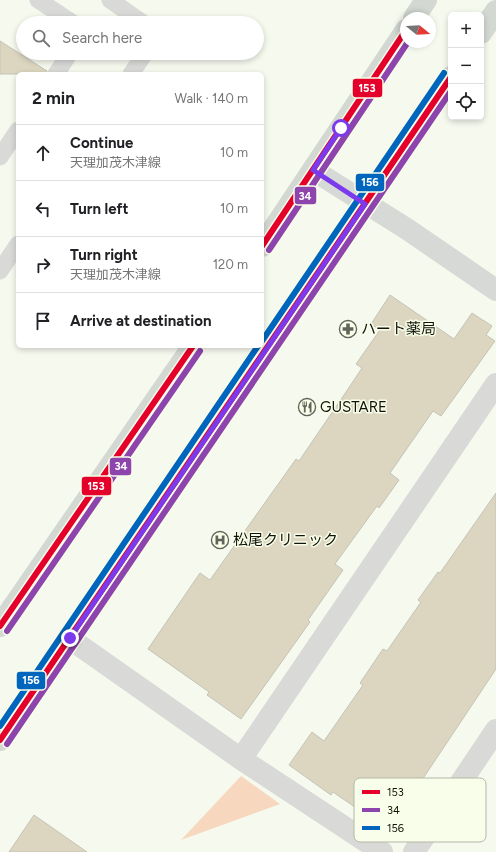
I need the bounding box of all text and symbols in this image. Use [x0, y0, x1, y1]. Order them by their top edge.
north arrow [400, 12, 436, 48]
map controls [448, 12, 484, 120]
button: + [448, 12, 484, 48]
search box [16, 16, 264, 60]
icon: search [30, 27, 52, 49]
text: Search here [62, 29, 142, 47]
button: − [448, 48, 484, 84]
line badge: 153 [352, 78, 383, 98]
text: 153 [358, 82, 376, 95]
button: locate [448, 84, 484, 120]
text: 2 min [32, 88, 75, 108]
text: Walk · 140 m [174, 91, 248, 106]
route start [332, 119, 350, 137]
text: Continue [70, 134, 133, 152]
icon: ahead [32, 142, 54, 164]
text: 10 m [220, 145, 248, 160]
text: 天理加茂木津線 [70, 155, 161, 170]
line badge: 156 [355, 173, 385, 192]
text: 156 [361, 176, 379, 189]
line badge: 34 [294, 186, 317, 205]
text: 34 [298, 190, 312, 203]
icon: left [32, 198, 54, 220]
text: Turn left [70, 200, 128, 218]
text: 10 m [220, 201, 248, 216]
text: Turn right [70, 246, 138, 264]
icon: right [32, 254, 54, 276]
text: 120 m [213, 257, 248, 272]
text: 天理加茂木津線 [70, 267, 161, 282]
icon: arrive [32, 310, 54, 332]
text: Arrive at destination [70, 312, 211, 330]
pharmacy icon: ハート薬局 [338, 319, 358, 339]
place label: ハート薬局 [361, 320, 436, 338]
restaurant icon: GUSTARE [297, 397, 317, 417]
place label: GUSTARE [320, 398, 387, 416]
line badge: 34 [109, 457, 132, 476]
text: 34 [114, 460, 128, 473]
line badge: 153 [81, 476, 112, 496]
text: 153 [87, 480, 105, 493]
hospital icon: 松尾クリニック [210, 530, 230, 550]
place label: 松尾クリニック [233, 531, 338, 549]
route end [61, 629, 79, 647]
line badge: 156 [16, 671, 46, 690]
text: 156 [22, 674, 40, 687]
legend [354, 778, 486, 842]
text: 153 [387, 786, 404, 799]
text: 34 [387, 804, 400, 817]
text: 156 [387, 822, 404, 835]

